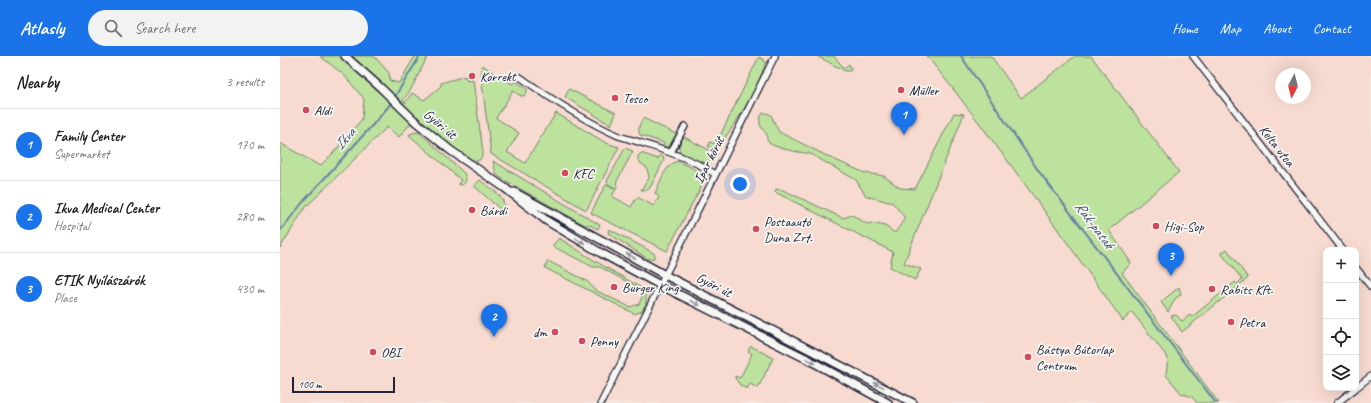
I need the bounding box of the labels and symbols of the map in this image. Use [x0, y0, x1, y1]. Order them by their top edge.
place label: Korrekt [480, 68, 517, 85]
north arrow [1275, 68, 1311, 104]
marker: Korrekt [467, 71, 477, 81]
place label: Müller [909, 82, 940, 99]
marker: Müller [896, 85, 906, 95]
place label: Tesco [623, 90, 649, 107]
marker: Tesco [610, 93, 620, 103]
place label: Aldi [314, 102, 334, 119]
pin: 1 [891, 102, 917, 135]
marker: Aldi [301, 105, 311, 115]
street label: Győri út [420, 105, 461, 143]
street label: Kelta utca [1256, 122, 1299, 171]
water label: Ikva [330, 123, 361, 154]
street label: Ipar körút [690, 132, 729, 186]
place label: KFC [573, 165, 596, 182]
marker: KFC [560, 168, 570, 178]
your location [730, 174, 750, 194]
water label: Rák-patak [1070, 198, 1120, 255]
place label: Bárdi [480, 202, 509, 219]
marker: Bárdi [467, 205, 477, 215]
place label: Postaautó Duna Zrt. [764, 213, 813, 246]
place label: Higi-Sop [1164, 218, 1204, 235]
marker: Higi-Sop [1151, 221, 1161, 231]
marker: Postaautó Duna Zrt. [751, 224, 761, 234]
one-way arrow [574, 237, 586, 244]
pin: 3 [1158, 243, 1184, 276]
one-way arrow [625, 252, 637, 259]
street label: Győri út [693, 269, 736, 302]
place label: Burger King [622, 279, 679, 296]
place label: Rabits Kft. [1220, 281, 1273, 298]
marker: Burger King [609, 282, 619, 292]
marker: Rabits Kft. [1207, 284, 1217, 294]
one-way arrow [689, 300, 700, 306]
pin: 2 [481, 304, 507, 337]
place label: Petra [1239, 314, 1266, 331]
marker: Petra [1226, 317, 1236, 327]
place label: dm [533, 324, 548, 341]
marker: dm [550, 327, 560, 337]
place label: Penny [590, 333, 619, 350]
marker: Penny [577, 336, 587, 346]
place label: Bástya Bútorlap Centrum [1036, 341, 1114, 374]
place label: OBI [381, 344, 404, 361]
marker: OBI [368, 347, 378, 357]
marker: Bástya Bútorlap Centrum [1023, 352, 1033, 362]
one-way arrow [805, 358, 817, 364]
scale bar [292, 375, 395, 394]
one-way arrow [873, 382, 884, 388]

